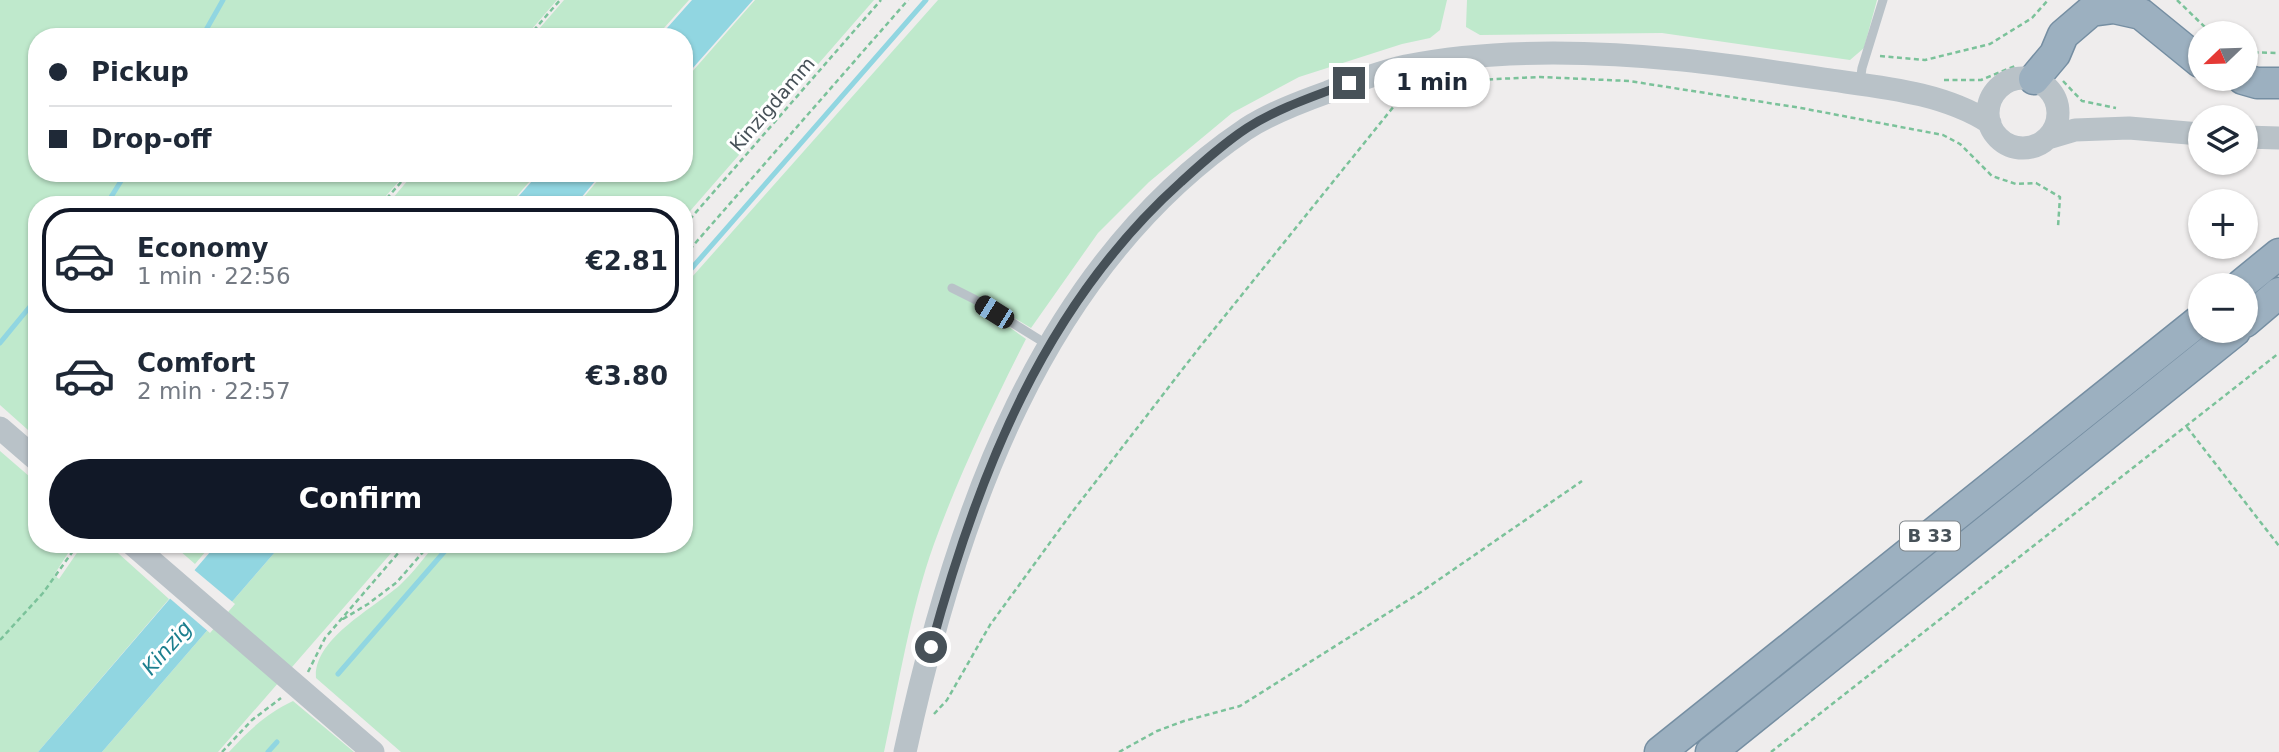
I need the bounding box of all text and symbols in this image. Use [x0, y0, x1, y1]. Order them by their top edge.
north arrow [2188, 21, 2258, 91]
map controls [2188, 21, 2258, 343]
street label: Kinzigdamm [725, 52, 819, 156]
text: Pickup [91, 57, 189, 87]
callout: 1 min [1374, 58, 1489, 108]
route end [1333, 67, 1365, 99]
text: 1 min [1396, 69, 1468, 95]
button: layers [2188, 105, 2258, 175]
text: Drop-off [91, 124, 212, 154]
button: + [2188, 189, 2258, 259]
icon: car [53, 229, 116, 292]
text: Economy [137, 233, 268, 263]
text: €2.81 [586, 246, 668, 276]
text: 1 min · 22:56 [137, 263, 291, 289]
button: − [2188, 273, 2258, 343]
car [971, 292, 1018, 332]
icon: car [53, 344, 116, 407]
text: Comfort [137, 348, 255, 378]
text: €3.80 [586, 361, 668, 391]
text: 2 min · 22:57 [137, 378, 291, 404]
button: Confirm [49, 459, 672, 539]
road number: B 33 [1900, 522, 1960, 550]
water label: Kinzig [137, 616, 197, 680]
route start [915, 631, 947, 663]

